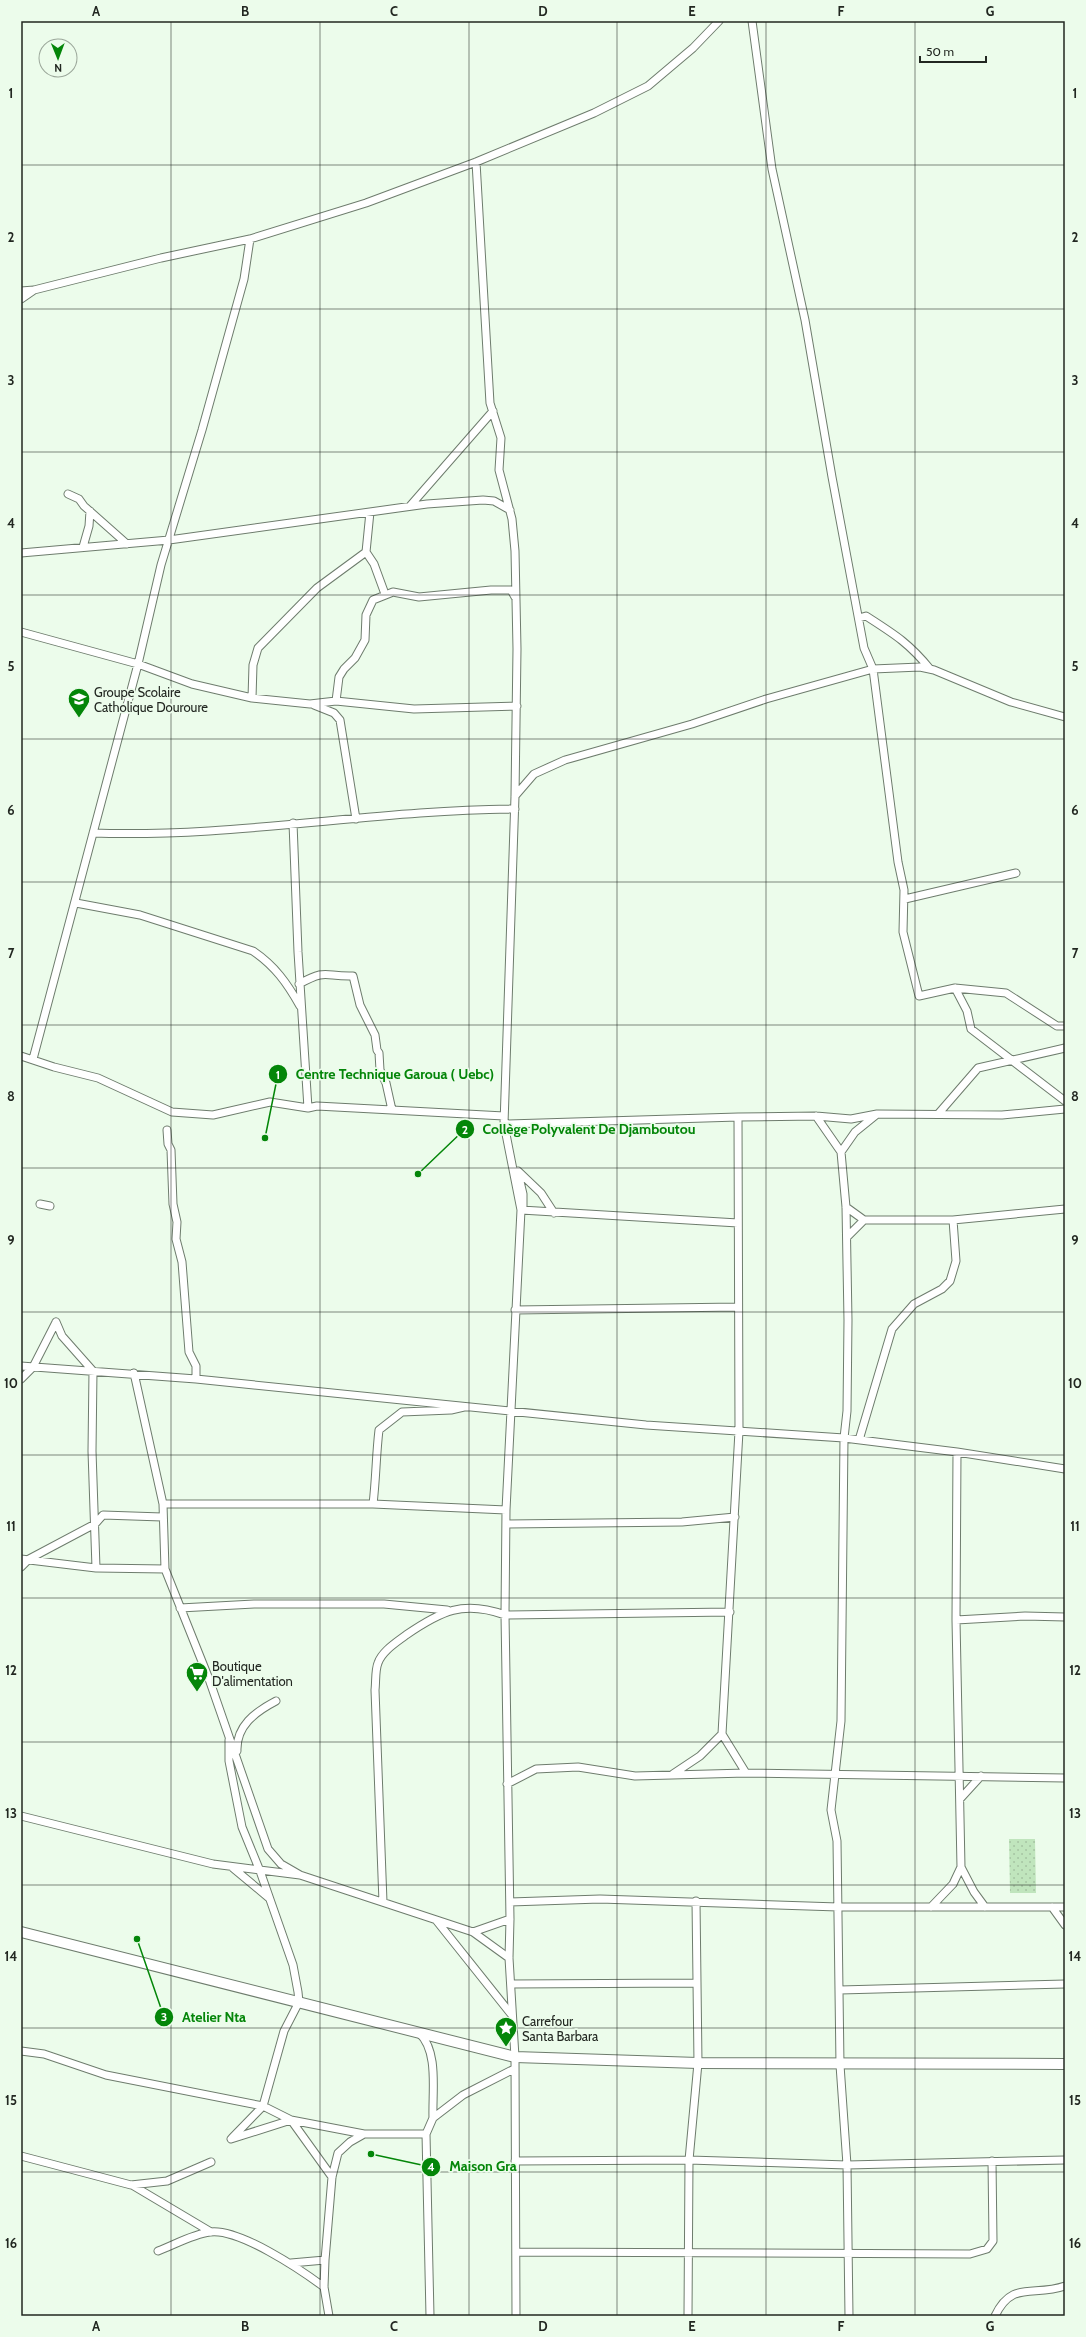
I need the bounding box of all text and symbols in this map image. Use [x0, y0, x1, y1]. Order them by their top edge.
text: A [92, 3, 101, 19]
text: B [241, 3, 249, 19]
text: C [390, 3, 398, 19]
text: D [538, 3, 548, 19]
text: E [688, 3, 696, 19]
text: F [838, 3, 845, 19]
text: G [986, 3, 995, 19]
north arrow [38, 38, 78, 78]
scale bar [920, 38, 986, 64]
text: 50 m [926, 44, 954, 59]
text: N [54, 61, 62, 75]
text: 1 [9, 85, 13, 101]
text: 1 [1073, 85, 1077, 101]
text: 2 [8, 229, 15, 245]
text: 2 [1072, 229, 1079, 245]
text: 3 [7, 372, 15, 388]
text: 3 [1071, 372, 1079, 388]
text: 4 [7, 515, 15, 531]
text: 4 [1071, 515, 1079, 531]
text: 5 [8, 658, 15, 674]
text: 5 [1072, 658, 1079, 674]
place label: Groupe Scolaire Catholique Douroure [94, 684, 208, 715]
school or university icon: Groupe Scolaire Catholique Douroure [66, 686, 92, 719]
text: 6 [7, 802, 15, 818]
text: 6 [1071, 802, 1079, 818]
text: 7 [8, 945, 15, 961]
text: 7 [1072, 945, 1079, 961]
callout: Centre Technique Garoua ( Uebc) [268, 1061, 502, 1087]
text: Centre Technique Garoua ( Uebc) [296, 1065, 494, 1083]
text: 1 [276, 1067, 280, 1082]
text: 8 [7, 1088, 15, 1104]
text: 8 [1071, 1088, 1079, 1104]
callout: Collège Polyvalent De Djamboutou [455, 1116, 703, 1142]
text: Collège Polyvalent De Djamboutou [483, 1120, 695, 1138]
text: 2 [462, 1122, 468, 1137]
text: 9 [7, 1232, 15, 1248]
text: 9 [1071, 1232, 1079, 1248]
text: 10 [4, 1375, 18, 1391]
text: 10 [1068, 1375, 1082, 1391]
text: 11 [6, 1518, 16, 1534]
text: 11 [1070, 1518, 1080, 1534]
place label: Boutique D'alimentation [212, 1658, 293, 1689]
supermarket icon: Boutique D'alimentation [184, 1660, 210, 1693]
text: 12 [5, 1662, 17, 1678]
text: 12 [1069, 1662, 1081, 1678]
text: 13 [5, 1805, 17, 1821]
text: 13 [1069, 1805, 1081, 1821]
text: 14 [5, 1948, 17, 1964]
text: 14 [1069, 1948, 1081, 1964]
callout: Atelier Nta [154, 2004, 254, 2030]
text: Atelier Nta [182, 2008, 246, 2026]
text: 3 [161, 2009, 167, 2024]
place label: Carrefour Santa Barbara [522, 2013, 599, 2044]
place icon: Carrefour Santa Barbara [493, 2015, 519, 2048]
text: 15 [5, 2092, 17, 2108]
text: 15 [1069, 2092, 1081, 2108]
callout: Maison Gra [421, 2154, 525, 2180]
text: Maison Gra [449, 2157, 517, 2175]
text: 4 [427, 2159, 435, 2174]
text: 16 [5, 2235, 17, 2251]
text: 16 [1069, 2235, 1081, 2251]
text: A [92, 2318, 101, 2334]
text: B [241, 2318, 249, 2334]
text: C [390, 2318, 398, 2334]
text: D [538, 2318, 548, 2334]
text: E [688, 2318, 696, 2334]
text: F [838, 2318, 845, 2334]
text: G [986, 2318, 995, 2334]

